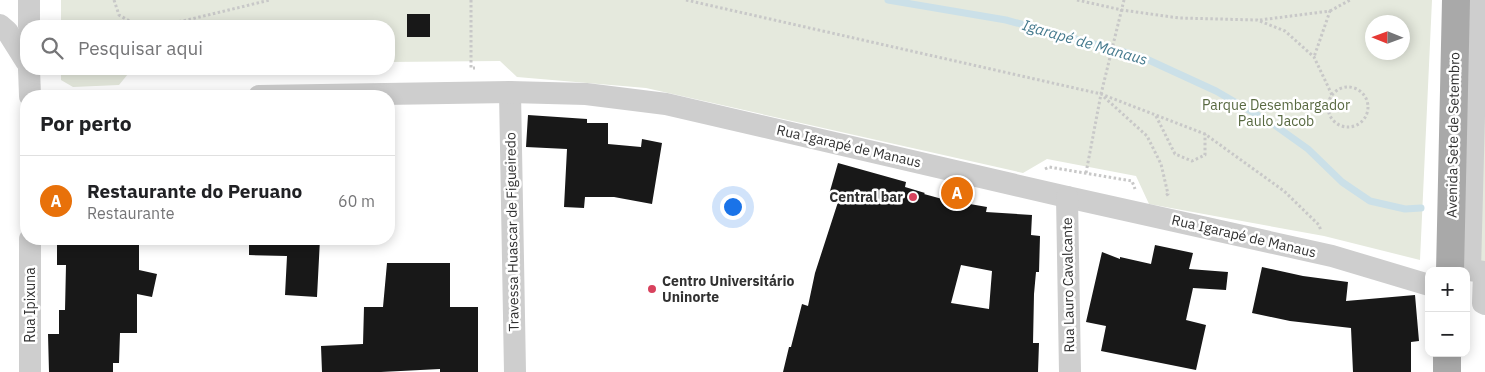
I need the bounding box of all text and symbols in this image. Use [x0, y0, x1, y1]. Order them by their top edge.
water label: Igarapé de Manaus [1020, 15, 1150, 69]
north arrow [1365, 15, 1410, 60]
search box [20, 20, 395, 75]
icon: search [38, 34, 66, 62]
text: Pesquisar aqui [78, 36, 203, 60]
street label: Avenida Sete de Setembro [1443, 52, 1463, 218]
park label: Parque Desembargador Paulo Jacob [1202, 96, 1350, 130]
text: Por perto [40, 109, 132, 137]
street label: Rua Igarapé de Manaus [775, 121, 923, 171]
street label: Travessa Huascar de Figueiredo [501, 132, 523, 332]
pin: A [941, 174, 973, 212]
text: Restaurante do Peruano [87, 179, 302, 203]
place label: Central bar [829, 188, 903, 206]
text: A [51, 191, 61, 211]
text: 60 m [338, 191, 375, 211]
marker: Central bar [907, 191, 919, 203]
your location [720, 194, 746, 220]
text: Restaurante [87, 203, 175, 223]
street label: Rua Igarapé de Manaus [1170, 211, 1318, 261]
street label: Rua Lauro Cavalcante [1058, 217, 1078, 353]
street label: Rua Ipixuna [21, 267, 39, 343]
map controls [1425, 267, 1470, 357]
button: + [1425, 267, 1470, 312]
place label: Centro Universitário Uninorte [662, 272, 795, 306]
marker: Centro Universitário Uninorte [646, 283, 658, 295]
button: − [1425, 312, 1470, 357]

